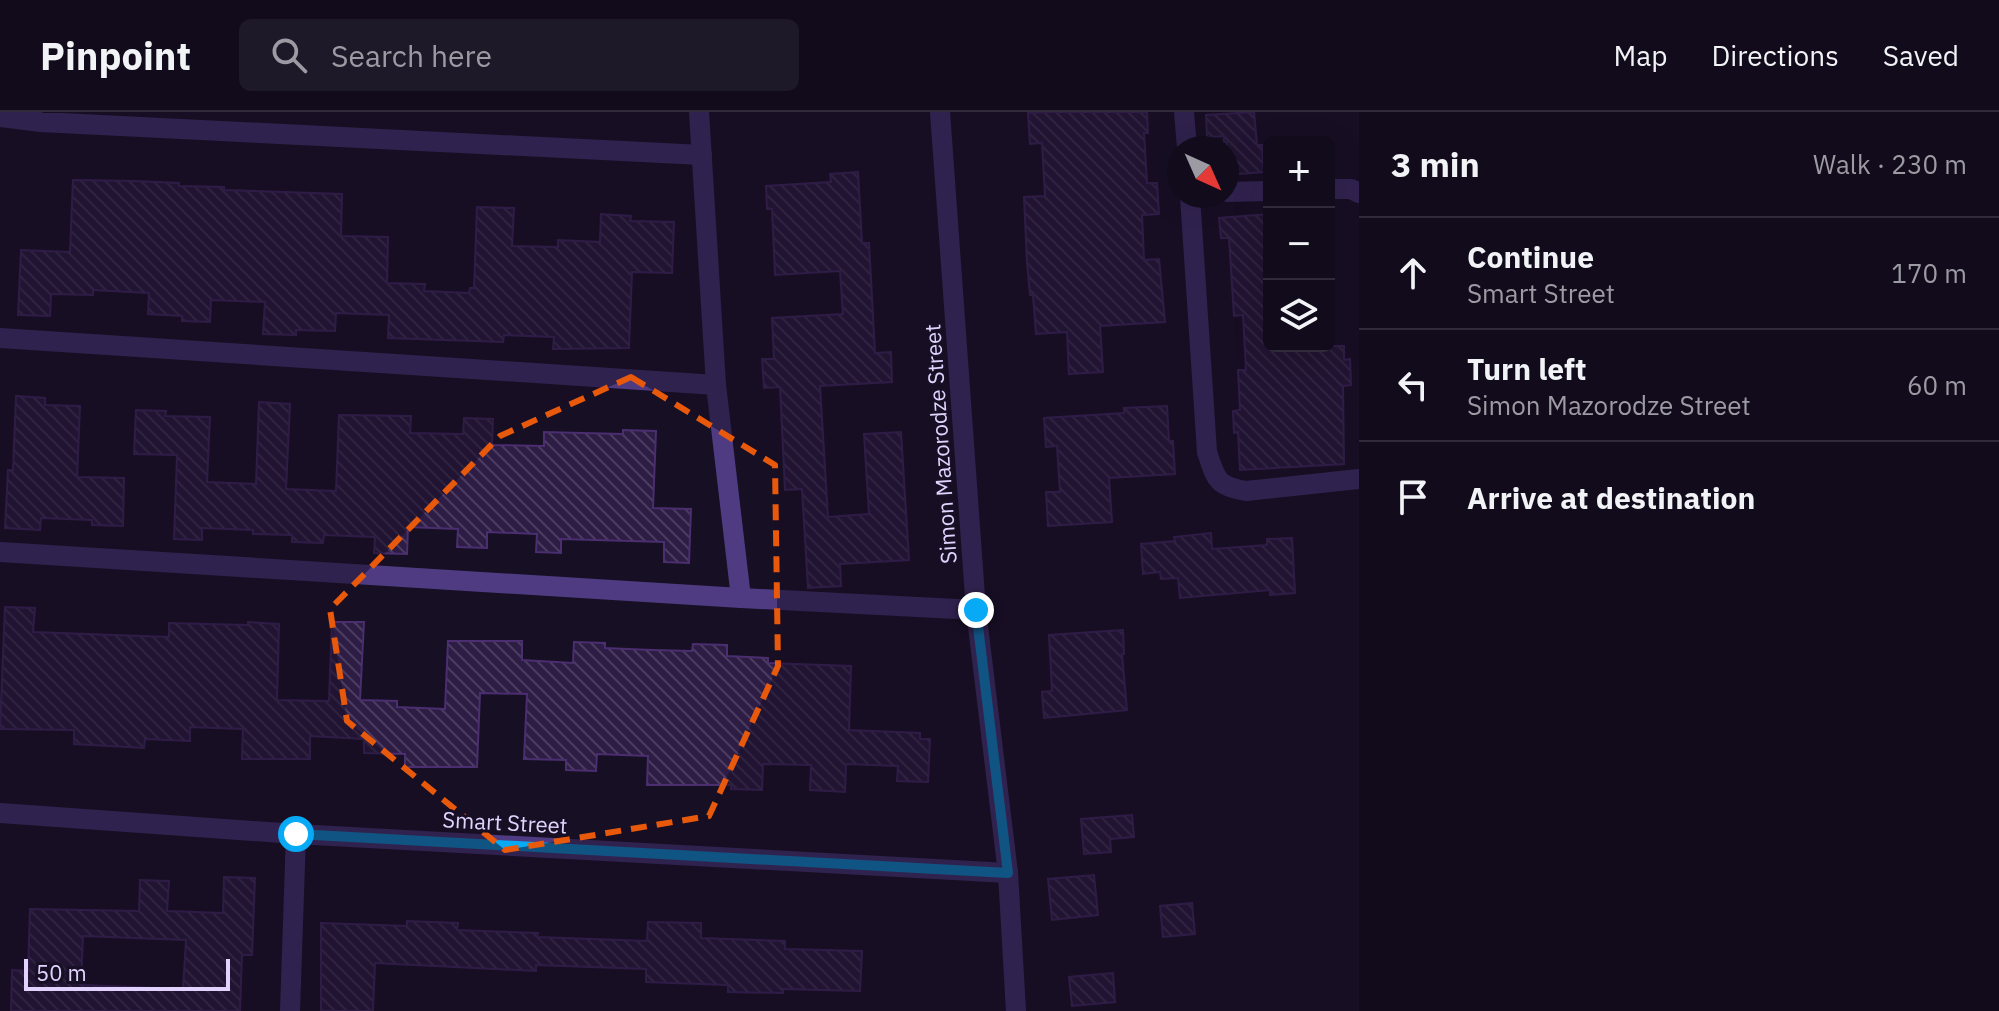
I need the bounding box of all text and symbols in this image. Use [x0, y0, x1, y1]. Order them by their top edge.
search box [239, 19, 799, 91]
text: Pinpoint [40, 31, 191, 80]
icon: search [267, 33, 311, 77]
text: Search here [331, 36, 492, 75]
text: Map [1613, 37, 1667, 74]
text: Directions [1711, 37, 1839, 74]
text: Saved [1883, 37, 1959, 74]
north arrow [1167, 136, 1239, 208]
map controls [1263, 136, 1335, 352]
button: + [1263, 136, 1335, 208]
text: 3 min [1391, 142, 1480, 186]
text: Walk · 230 m [1813, 147, 1967, 181]
button: − [1263, 208, 1335, 280]
text: Continue [1467, 237, 1594, 276]
icon: ahead [1391, 251, 1435, 295]
text: 170 m [1891, 256, 1967, 290]
text: Smart Street [1467, 276, 1615, 310]
button: layers [1263, 280, 1335, 352]
street label: Simon Mazorodze Street [917, 323, 963, 565]
text: Turn left [1467, 349, 1586, 388]
icon: left [1391, 363, 1435, 407]
text: 60 m [1907, 368, 1967, 402]
text: Simon Mazorodze Street [1467, 388, 1751, 422]
icon: arrive [1391, 475, 1435, 519]
text: Arrive at destination [1467, 478, 1755, 517]
route end [958, 592, 994, 628]
street label: Smart Street [442, 804, 568, 840]
route start [278, 816, 314, 852]
scale bar [24, 955, 230, 991]
text: 50 m [36, 958, 87, 987]

